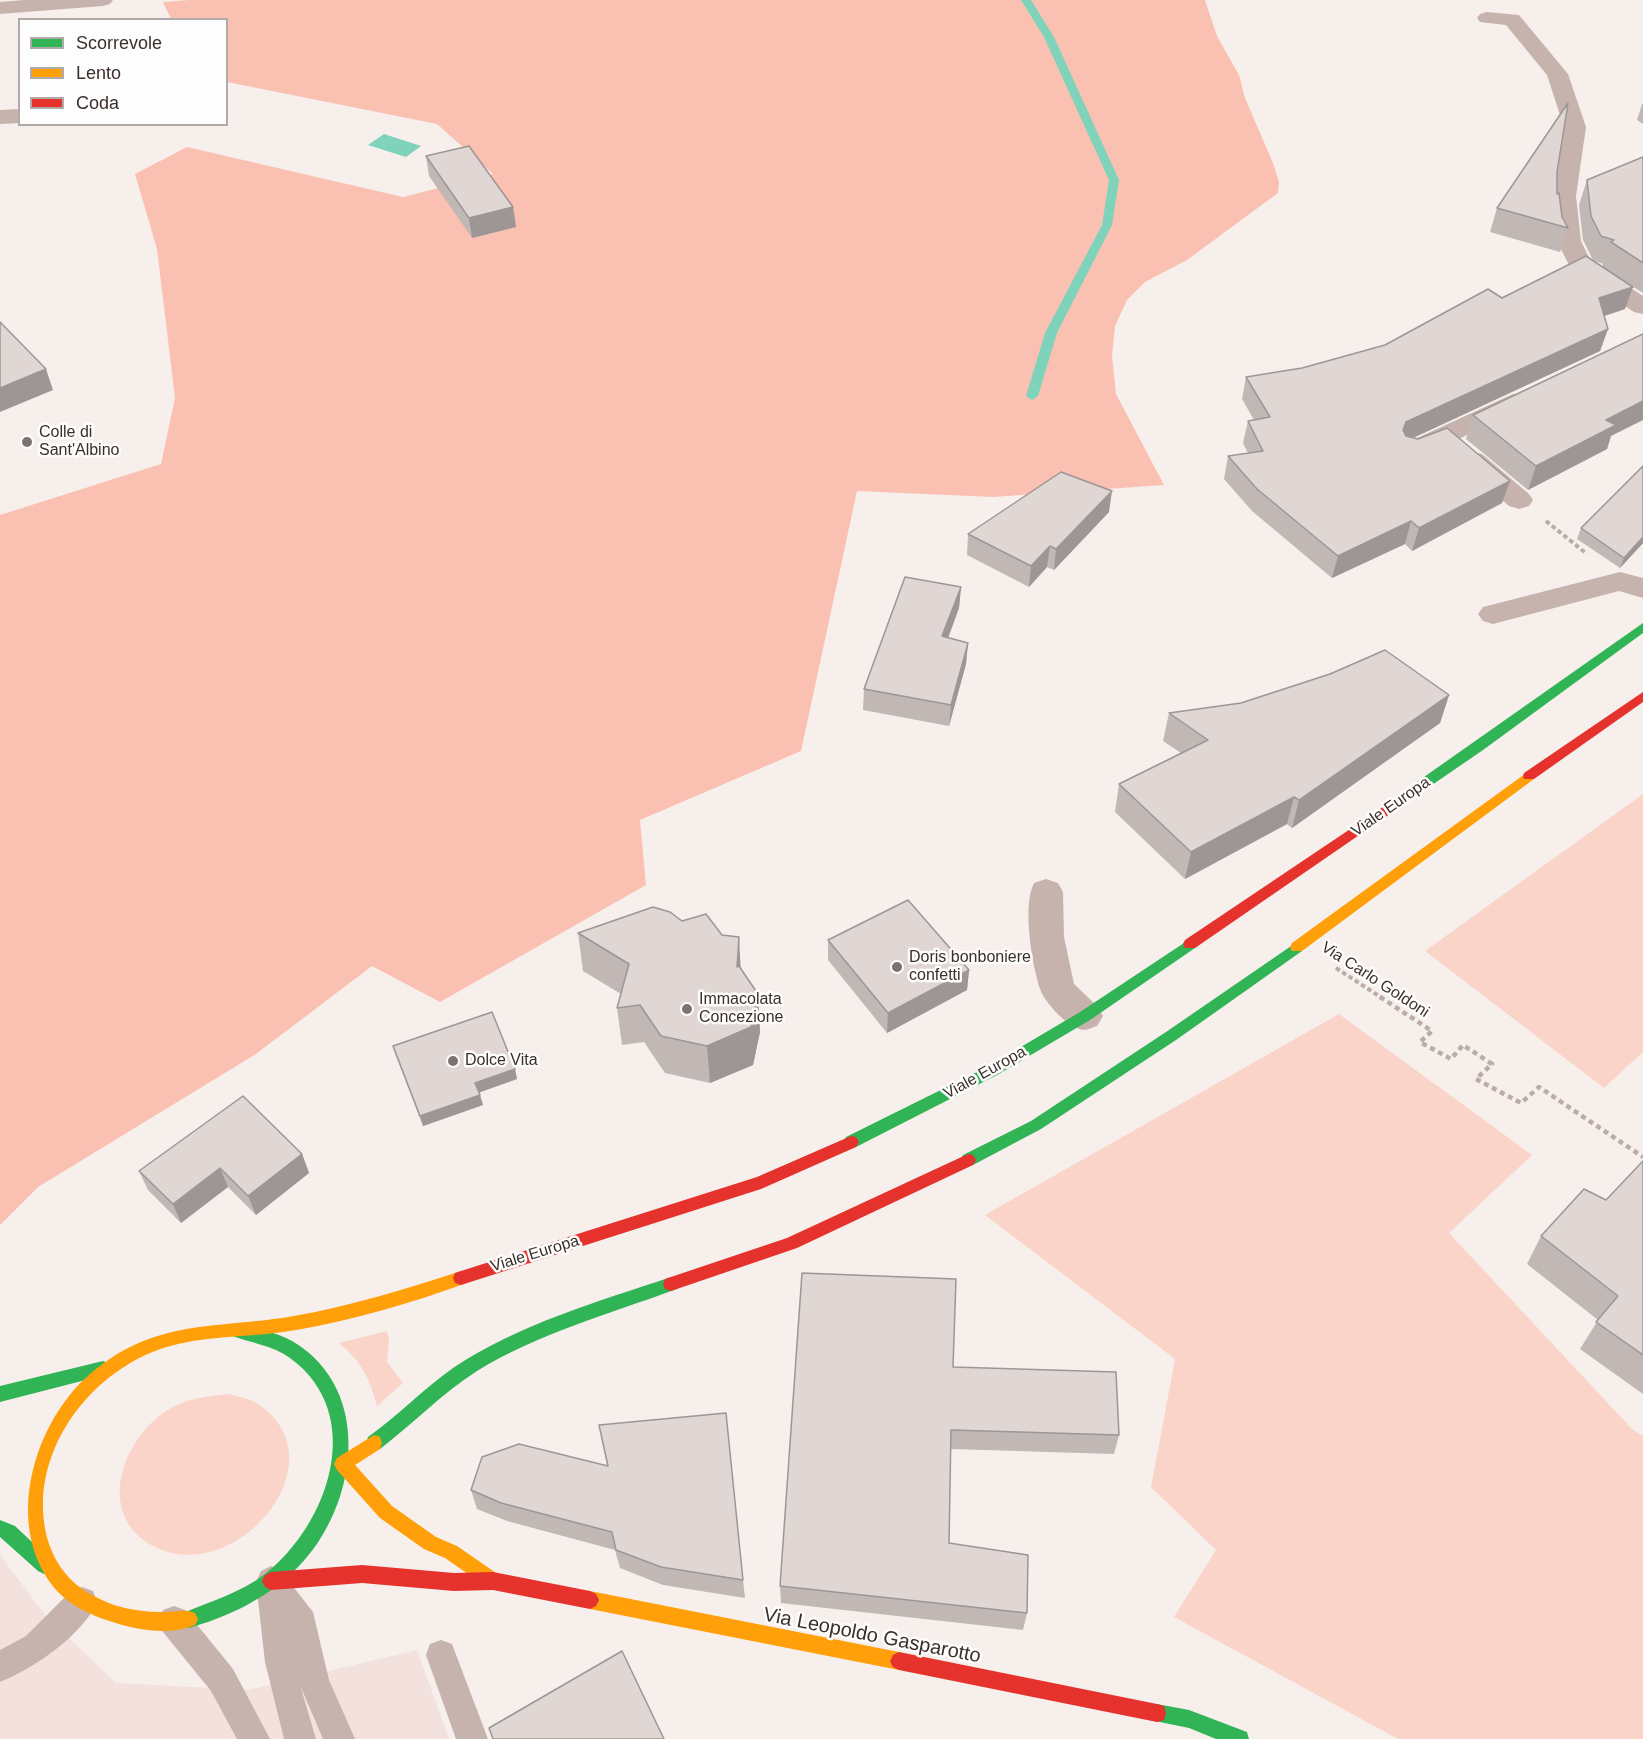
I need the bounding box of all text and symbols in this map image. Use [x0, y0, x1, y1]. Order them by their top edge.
legend [18, 18, 228, 126]
text: Scorrevole [76, 33, 162, 53]
text: Lento [76, 63, 121, 83]
text: Coda [76, 93, 119, 113]
place label: Colle di Sant'Albino [39, 423, 119, 461]
marker: Colle di Sant'Albino [20, 435, 34, 449]
street label: Viale Europa [1348, 773, 1434, 841]
street label: Via Carlo Goldoni [1317, 938, 1433, 1022]
place label: Doris bonboniere confetti [909, 948, 1031, 986]
marker: Doris bonboniere confetti [890, 960, 904, 974]
place label: Immacolata Concezione [699, 990, 784, 1028]
marker: Immacolata Concezione [680, 1002, 694, 1016]
street label: Viale Europa [940, 1042, 1030, 1104]
place label: Dolce Vita [465, 1051, 538, 1071]
marker: Dolce Vita [446, 1054, 460, 1068]
street label: Viale Europa [489, 1231, 581, 1277]
street label: Via Leopoldo Gasparotto [761, 1603, 983, 1669]

